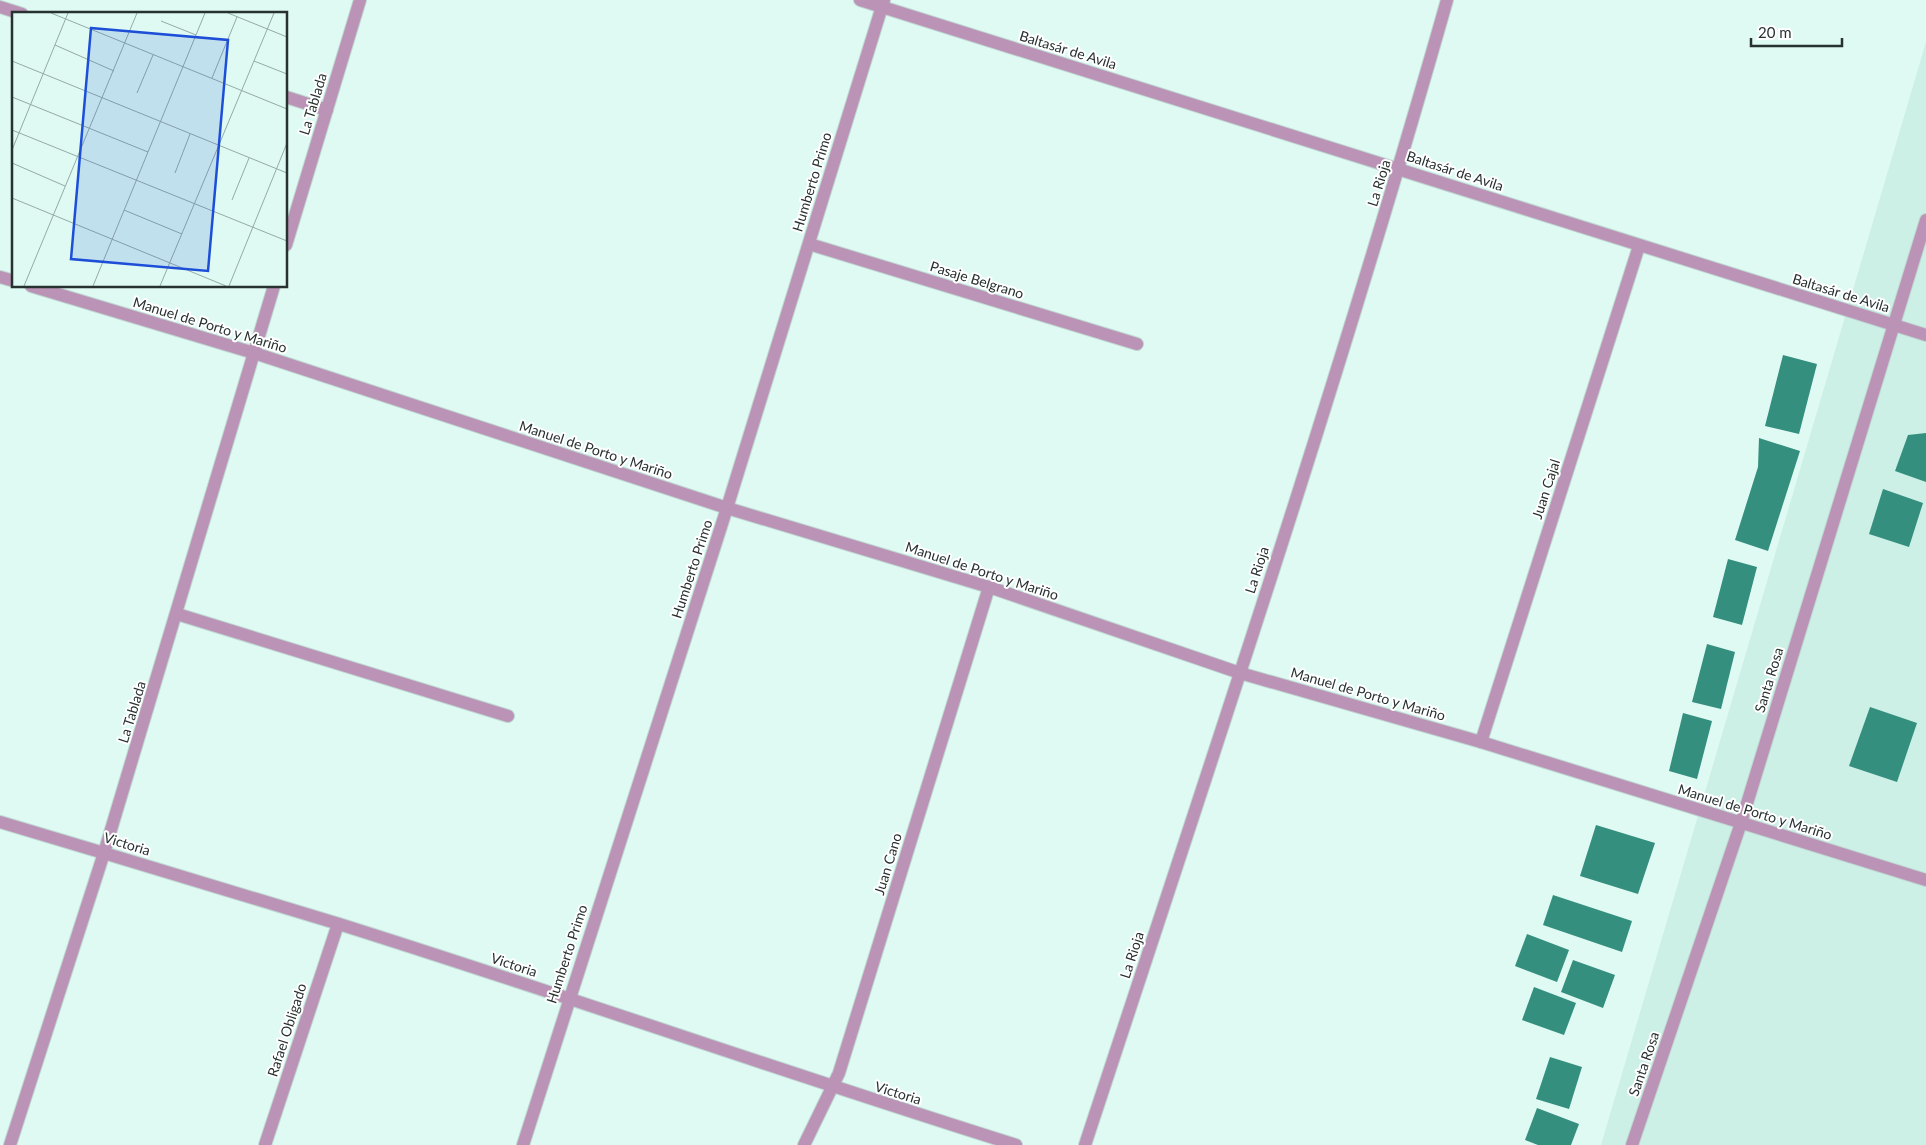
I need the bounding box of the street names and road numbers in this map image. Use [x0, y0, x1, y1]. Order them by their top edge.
street label: Baltasár de Avila [1018, 27, 1119, 72]
street label: La Tablada [295, 71, 330, 137]
street label: Humberto Primo [788, 130, 835, 234]
street label: Baltasár de Avila [1405, 147, 1506, 194]
street label: La Rioja [1363, 157, 1394, 208]
street label: Pasaje Belgrano [928, 257, 1026, 302]
street label: Baltasár de Avila [1791, 270, 1892, 315]
street label: Manuel de Porto y Mariño [131, 293, 289, 356]
street label: Manuel de Porto y Mariño [517, 417, 675, 482]
street label: Juan Cajal [1528, 457, 1563, 521]
street label: Humberto Primo [668, 517, 716, 620]
street label: Manuel de Porto y Mariño [903, 538, 1061, 603]
street label: La Rioja [1241, 544, 1272, 595]
street label: Santa Rosa [1751, 645, 1786, 714]
street label: Manuel de Porto y Mariño [1289, 663, 1447, 724]
street label: La Tablada [114, 679, 149, 745]
street label: Manuel de Porto y Mariño [1676, 780, 1834, 843]
street label: Victoria [102, 828, 153, 859]
street label: Juan Cano [870, 831, 905, 897]
street label: Humberto Primo [543, 902, 591, 1005]
street label: La Rioja [1116, 929, 1147, 980]
street label: Victoria [489, 949, 540, 980]
street label: Rafael Obligado [263, 981, 310, 1079]
street label: Santa Rosa [1625, 1029, 1662, 1098]
street label: Victoria [873, 1077, 924, 1108]

